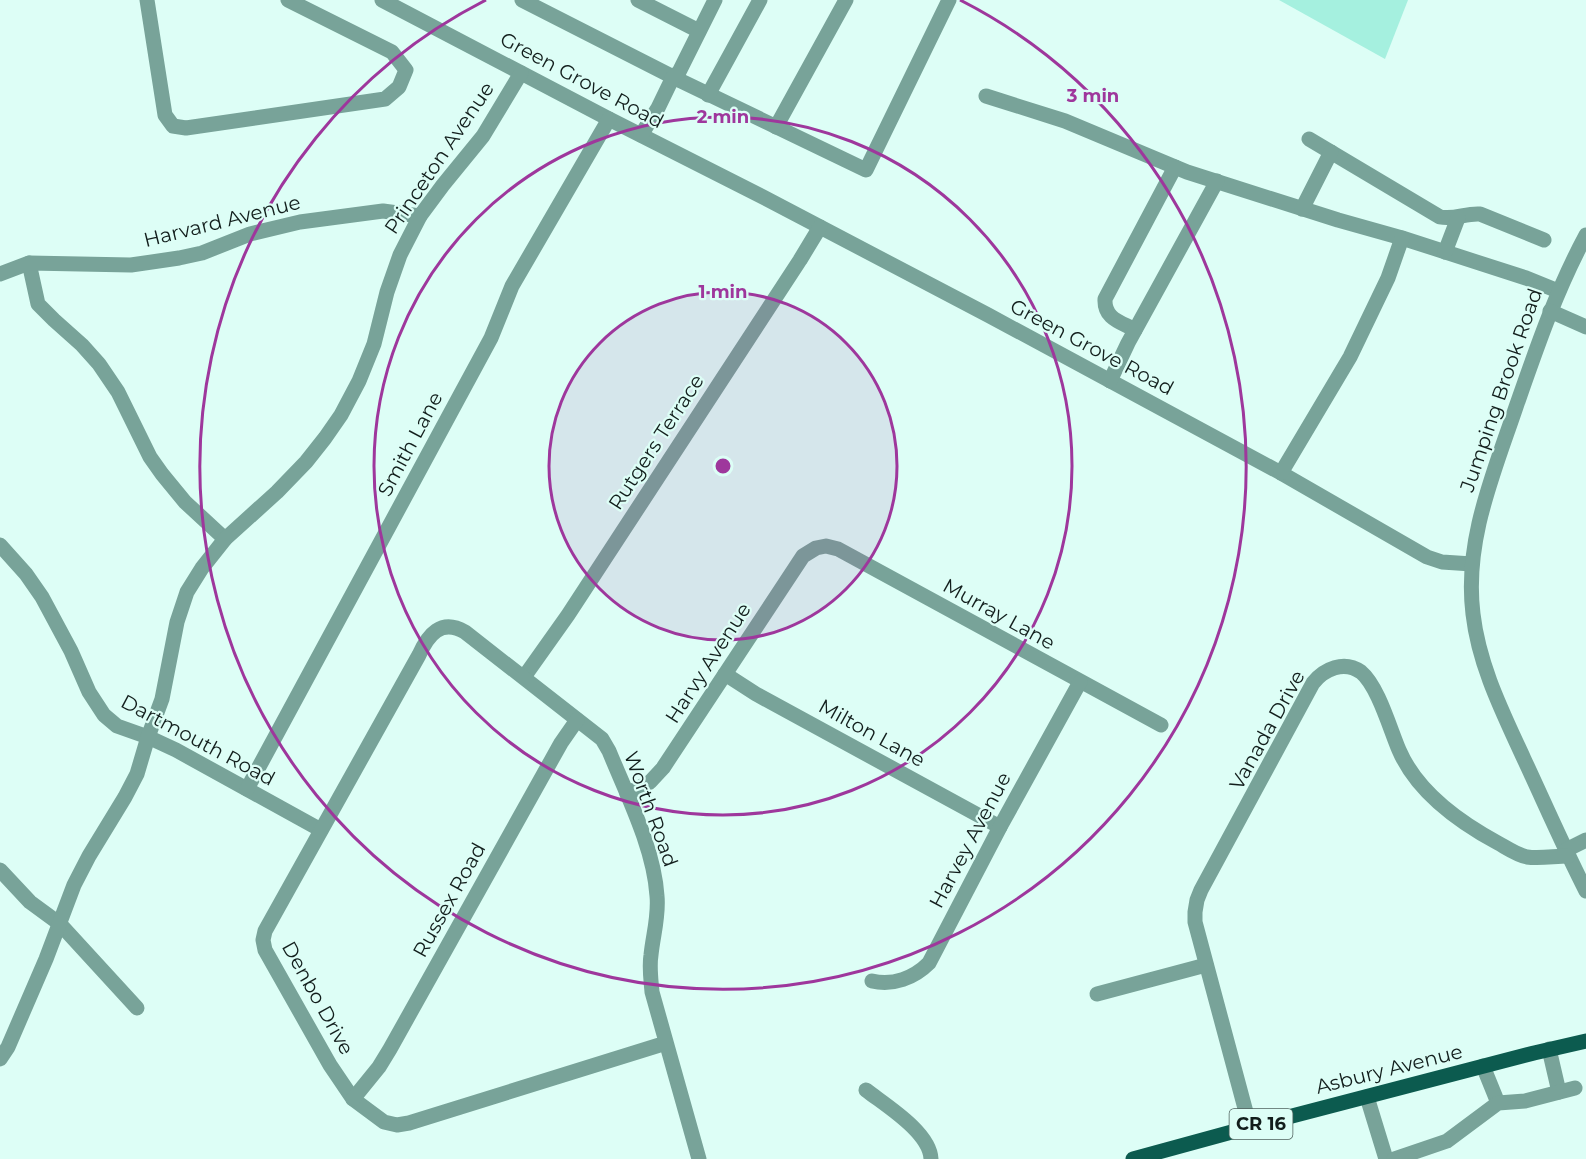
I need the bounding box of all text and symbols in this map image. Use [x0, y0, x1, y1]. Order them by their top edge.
street label: Green Grove Road [496, 27, 668, 133]
street label: Princeton Avenue [379, 77, 499, 239]
text: 3 min [1066, 85, 1119, 107]
text: 2 min [697, 106, 749, 128]
street label: Harvard Avenue [141, 190, 303, 252]
text: 1 min [699, 281, 747, 303]
street label: Jumping Brook Road [1455, 285, 1547, 496]
street label: Green Grove Road [1006, 294, 1178, 400]
street label: Rutgers Terrace [603, 370, 709, 514]
street label: Smith Lane [372, 388, 448, 500]
centre of rings [713, 456, 733, 476]
street label: Murray Lane [939, 573, 1059, 655]
street label: Harvy Avenue [660, 598, 756, 728]
street label: Vanada Drive [1224, 666, 1310, 794]
street label: Dartmouth Road [117, 689, 279, 791]
street label: Milton Lane [815, 694, 929, 772]
street label: Worth Road [619, 748, 683, 870]
street label: Harvey Avenue [924, 768, 1016, 912]
street label: Russex Road [408, 838, 490, 962]
street label: Denbo Drive [277, 937, 359, 1059]
street label: Asbury Avenue [1313, 1039, 1465, 1099]
road number: CR 16 [1230, 1109, 1292, 1139]

